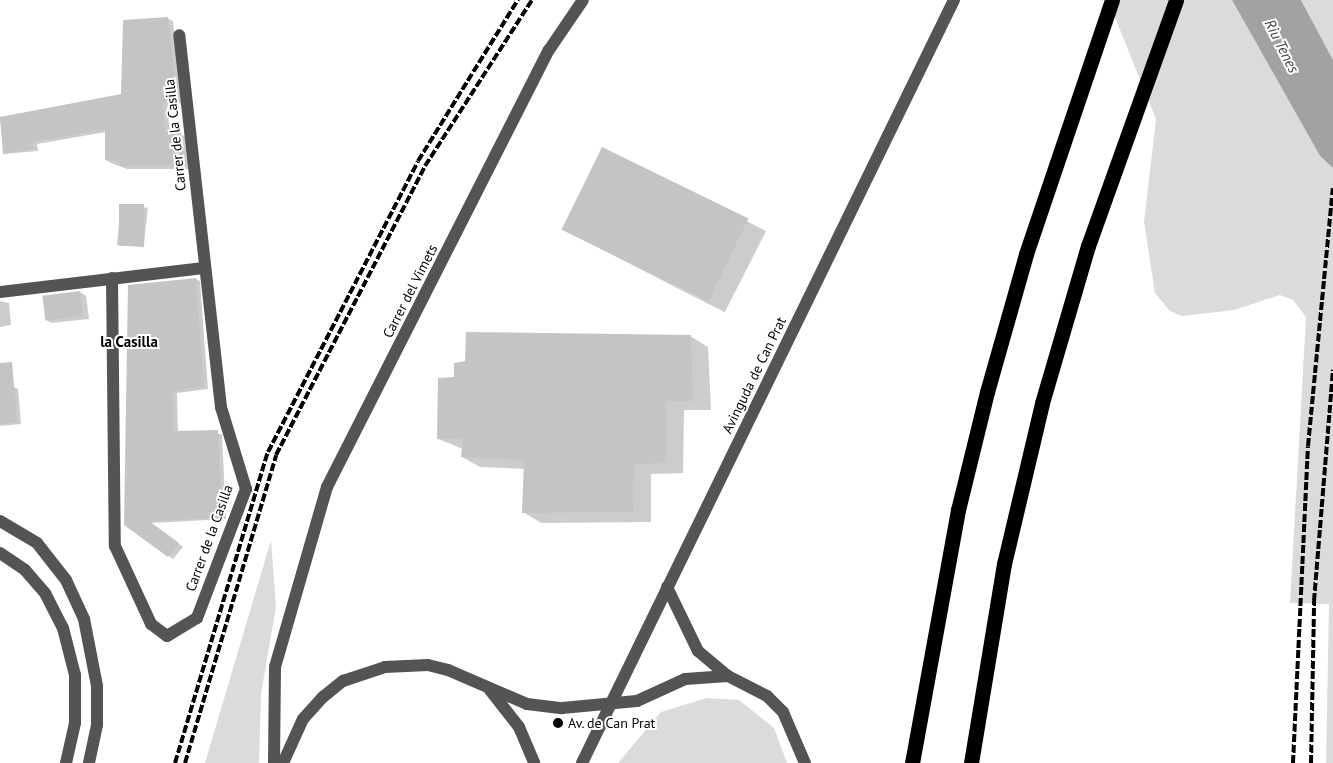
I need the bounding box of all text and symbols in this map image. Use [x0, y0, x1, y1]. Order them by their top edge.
water label: Riu Tenes [1261, 16, 1303, 76]
street label: Carrer de la Casilla [161, 78, 189, 192]
street label: Carrer del Vimets [379, 241, 441, 341]
street label: Avinguda de Can Prat [719, 314, 789, 436]
district label: la Casilla [100, 333, 158, 351]
street label: Carrer de la Casilla [182, 482, 236, 594]
place label: Av. de Can Prat [568, 715, 656, 731]
marker: Av. de Can Prat [552, 717, 564, 729]

